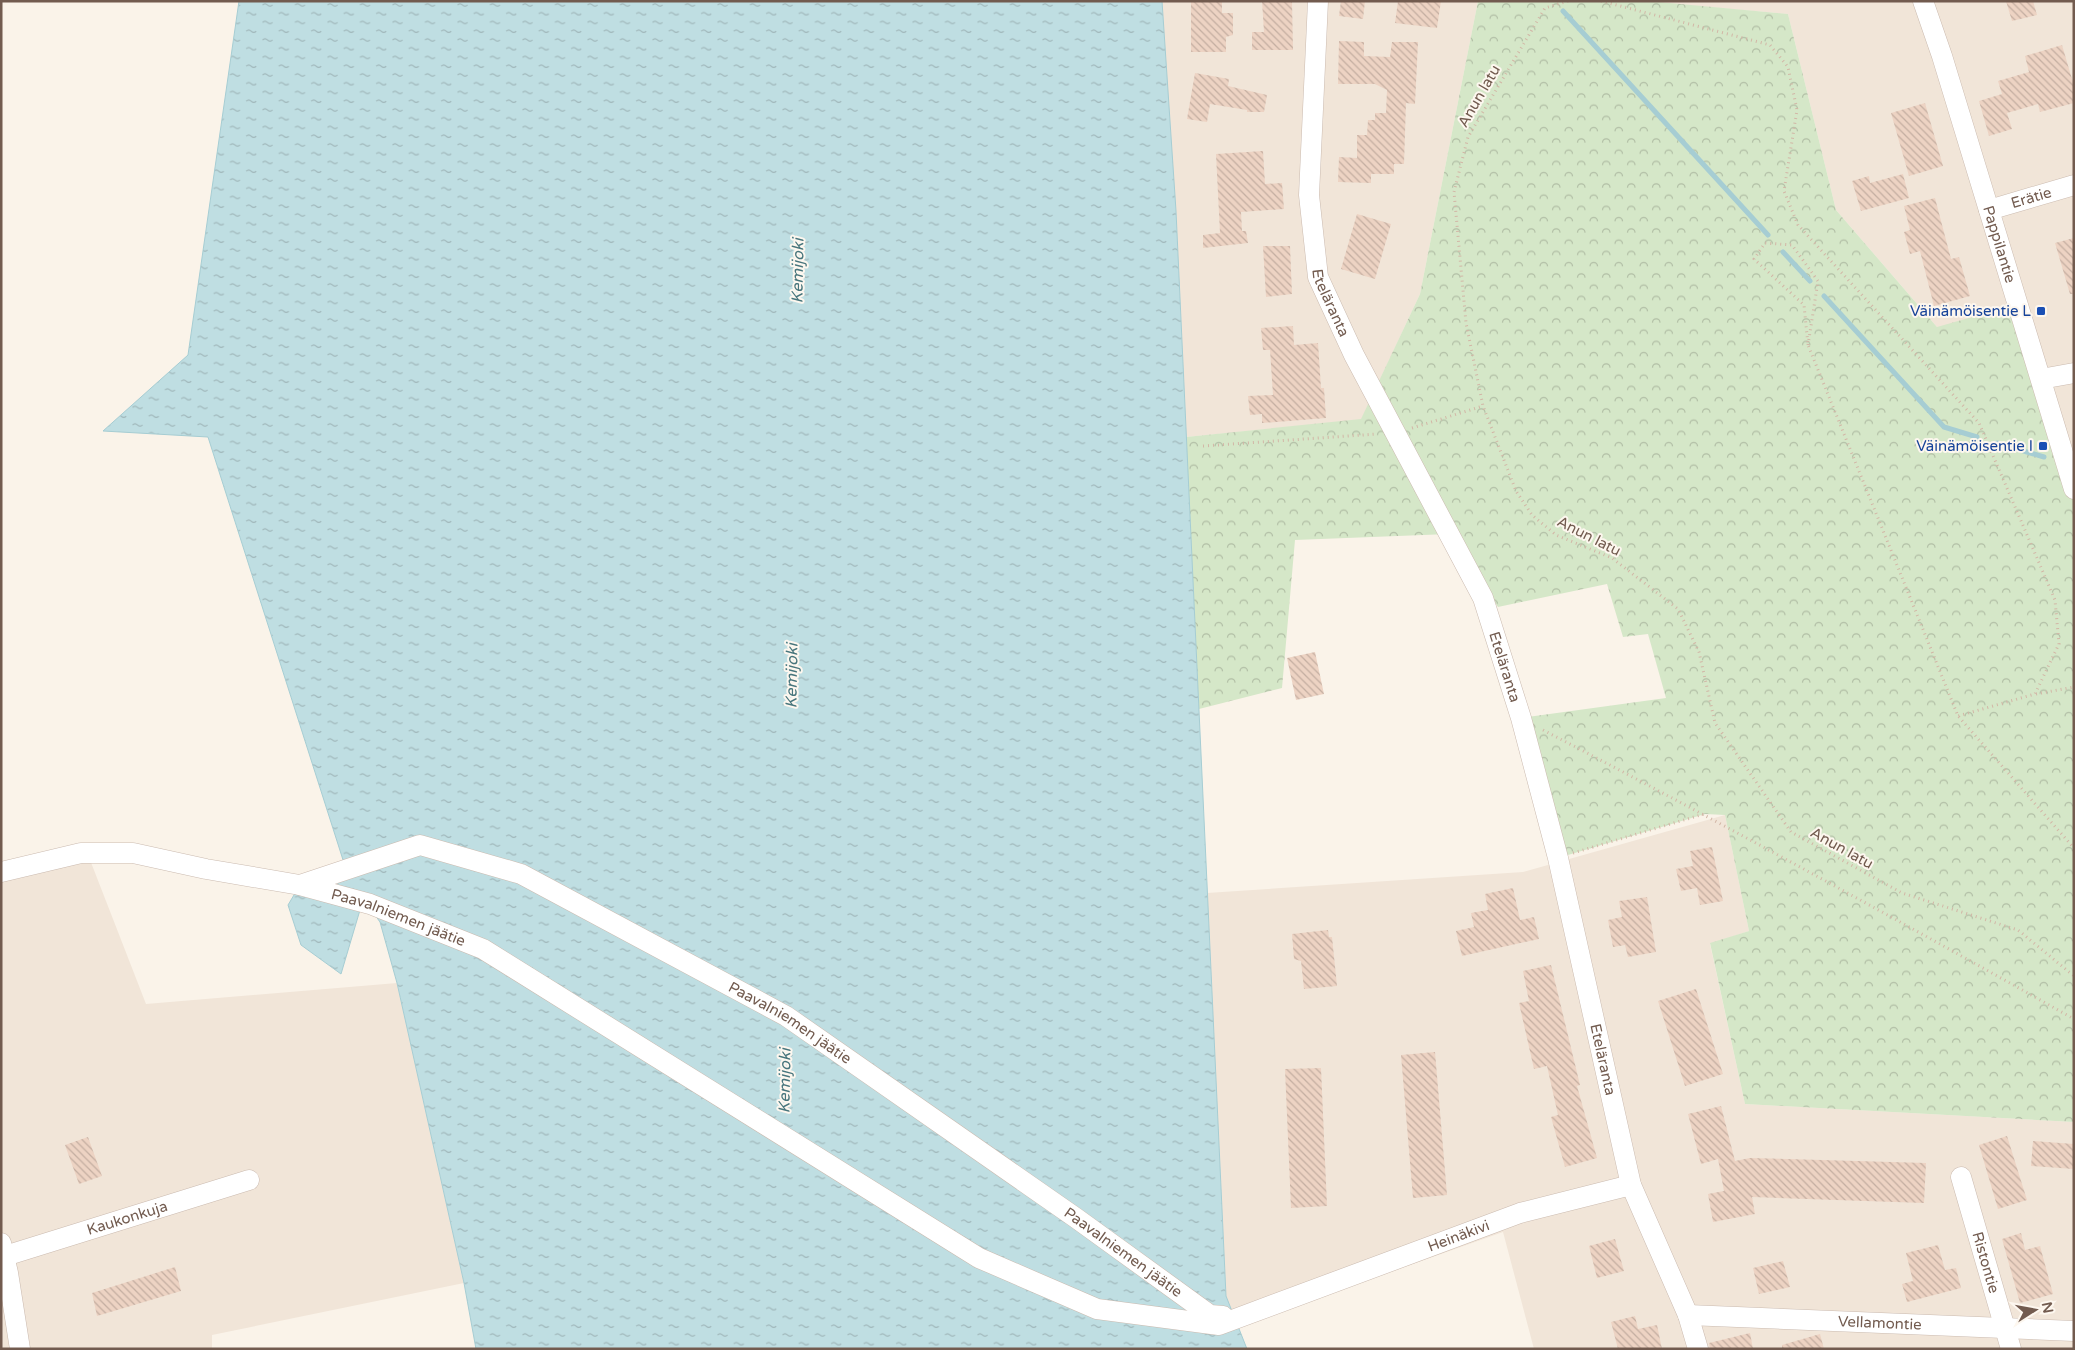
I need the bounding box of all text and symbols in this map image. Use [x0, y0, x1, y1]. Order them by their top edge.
street label: Anun latu [1454, 62, 1504, 130]
street label: Erätie [2009, 183, 2054, 212]
street label: Pappilantie [1979, 203, 2020, 285]
water label: Kemijoki [787, 236, 809, 304]
street label: Eteläranta [1308, 268, 1353, 340]
place label: Väinämöisentie L [1910, 302, 2031, 320]
marker: Väinämöisentie L [2035, 305, 2047, 317]
place label: Väinämöisentie I [1916, 437, 2033, 455]
marker: Väinämöisentie I [2037, 440, 2049, 452]
street label: Anun latu [1554, 512, 1624, 560]
street label: Eteläranta [1485, 629, 1524, 704]
water label: Kemijoki [781, 641, 803, 709]
street label: Anun latu [1807, 823, 1877, 873]
street label: Paavalniemen jäätie [329, 885, 468, 950]
street label: Paavalniemen jäätie [725, 978, 855, 1068]
street label: Eteläranta [1586, 1022, 1620, 1097]
water label: Kemijoki [774, 1046, 796, 1114]
street label: Kaukonkuja [85, 1197, 170, 1239]
street label: Paavalniemen jäätie [1061, 1203, 1186, 1301]
street label: Heinäkivi [1425, 1216, 1492, 1256]
street label: Ristontie [1968, 1230, 2003, 1295]
north arrow [2010, 1285, 2060, 1335]
text: N [2038, 1300, 2057, 1315]
street label: Vellamontie [1838, 1312, 1922, 1334]

